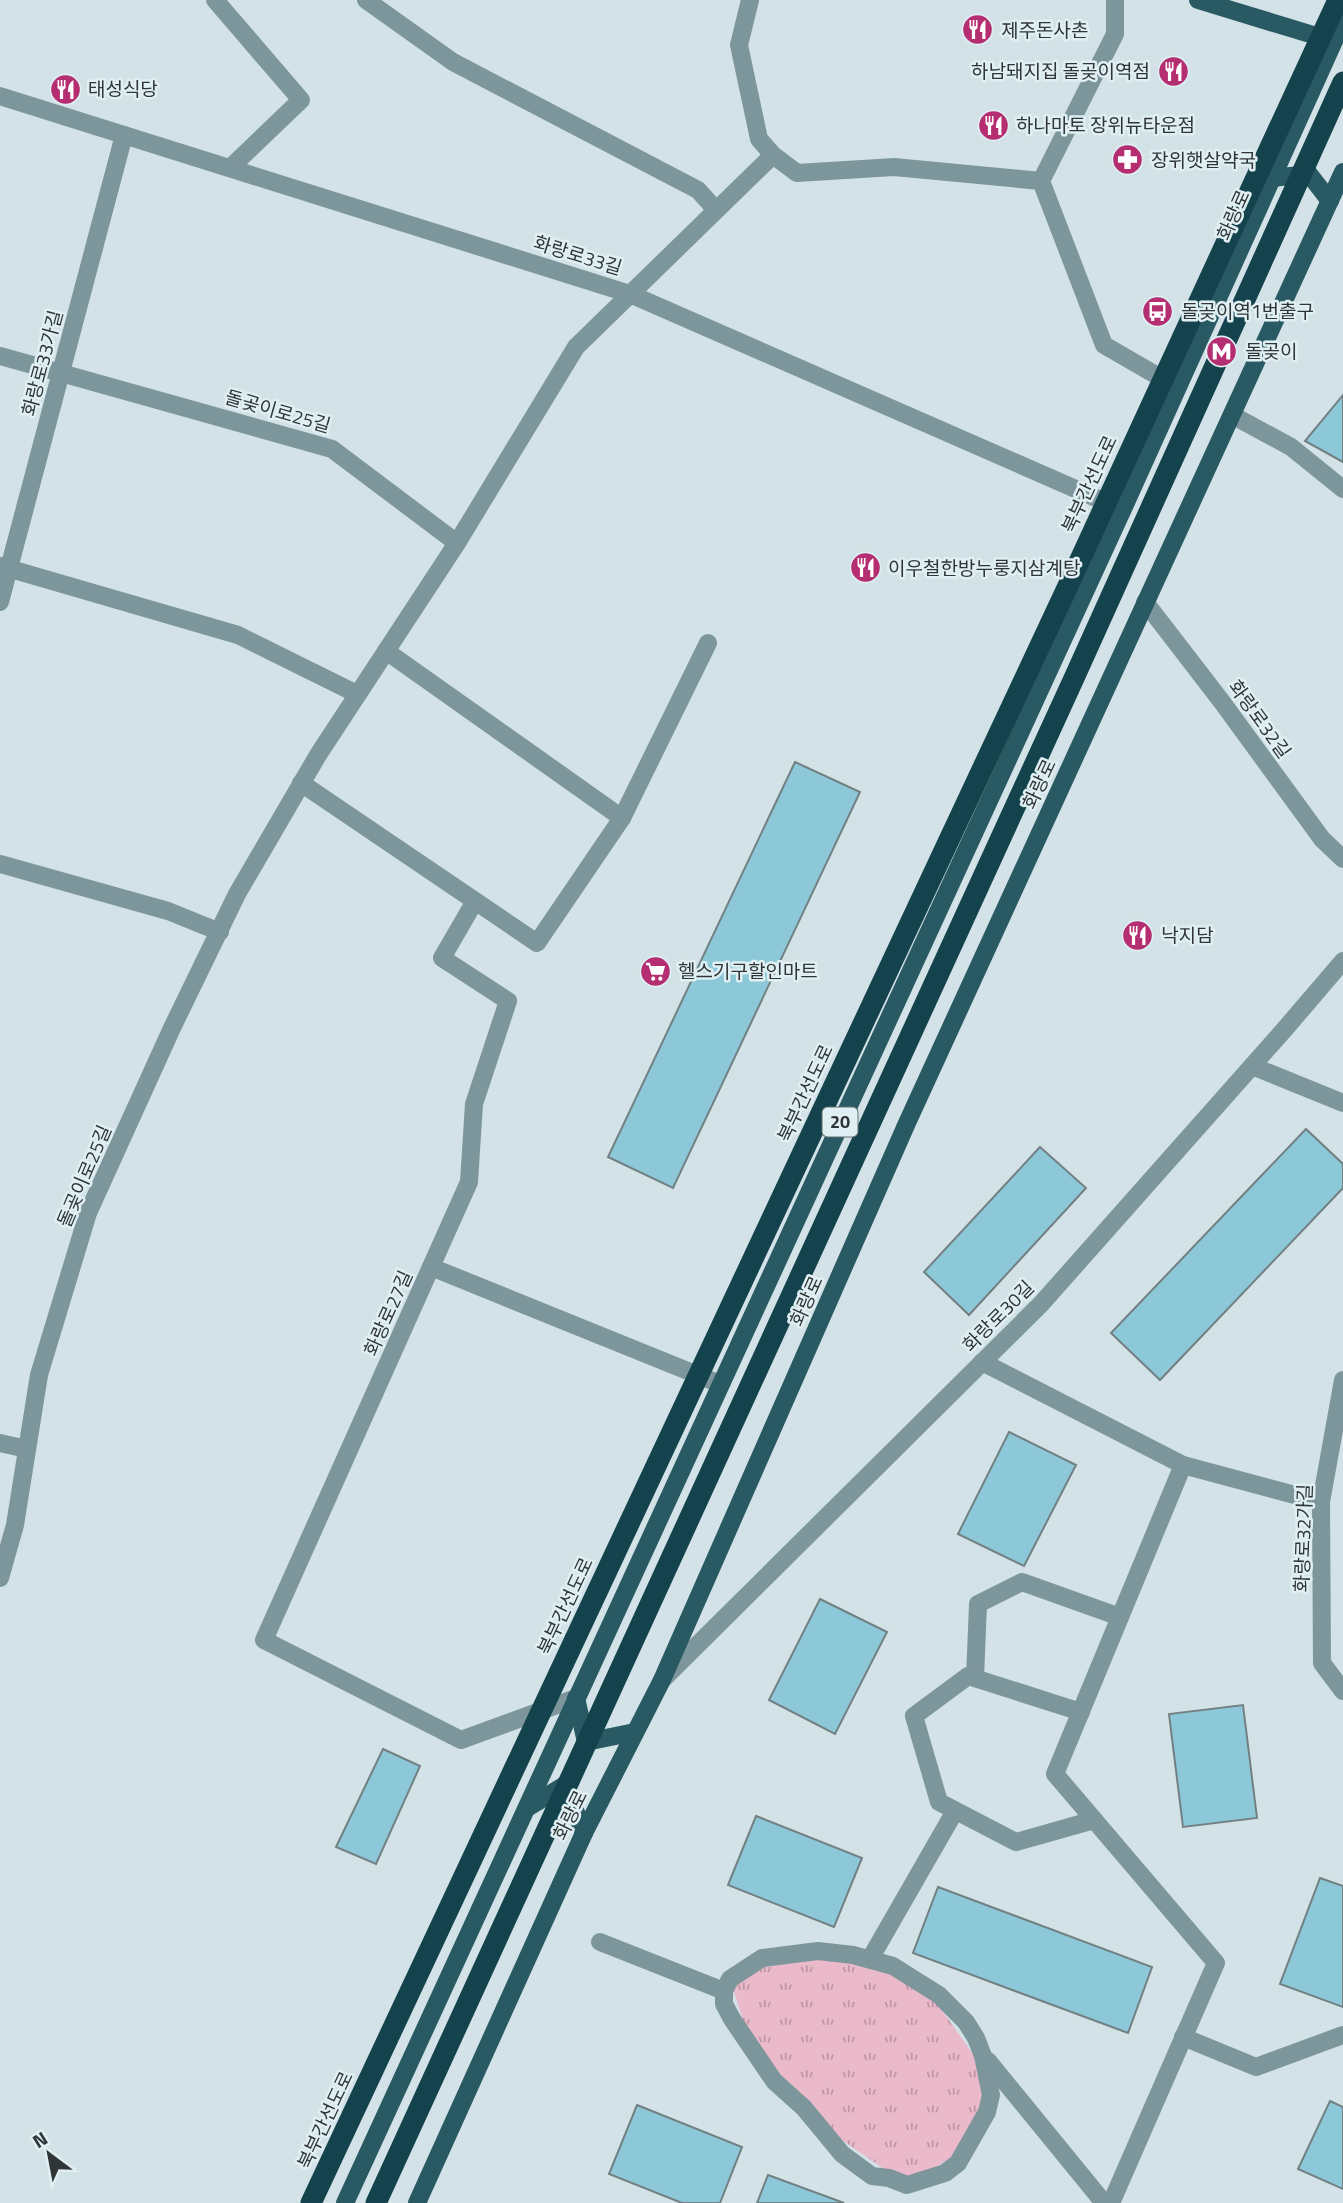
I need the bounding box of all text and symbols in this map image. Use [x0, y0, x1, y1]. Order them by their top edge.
restaurant icon: 제주돈사촌 [961, 13, 995, 47]
place label: 제주돈사촌 [1001, 15, 1088, 44]
restaurant icon: 하남돼지집 돌곶이역점 [1156, 54, 1190, 88]
place label: 하남돼지집 돌곶이역점 [971, 56, 1150, 85]
restaurant icon: 태성식당 [48, 72, 82, 106]
place label: 태성식당 [88, 74, 158, 103]
restaurant icon: 하나마토 장위뉴타운점 [976, 108, 1010, 142]
place label: 하나마토 장위뉴타운점 [1016, 110, 1195, 139]
pharmacy icon: 장위햇살약국 [1111, 143, 1145, 177]
place label: 장위햇살약국 [1151, 145, 1256, 174]
street label: 화랑로 [1209, 185, 1256, 245]
street label: 화랑로33길 [530, 227, 626, 282]
bus stop icon: 돌곶이역1번출구 [1141, 294, 1175, 328]
place label: 돌곶이역1번출구 [1181, 296, 1314, 325]
street label: 화랑로33가길 [13, 307, 70, 419]
metro station icon: 돌곶이 [1205, 334, 1239, 368]
place label: 돌곶이 [1245, 336, 1297, 365]
street label: 돌곶이로25길 [222, 382, 334, 439]
street label: 북부간선도로 [1053, 430, 1124, 537]
restaurant icon: 이우철한방누룽지삼계탕 [848, 551, 882, 585]
place label: 이우철한방누룽지삼계탕 [888, 553, 1081, 582]
street label: 화랑로32길 [1222, 673, 1299, 764]
street label: 화랑로 [1014, 754, 1063, 814]
restaurant icon: 낙지담 [1121, 918, 1155, 952]
place label: 낙지담 [1161, 920, 1214, 949]
supermarket icon: 헬스기구할인마트 [638, 954, 672, 988]
place label: 헬스기구할인마트 [678, 956, 818, 985]
street label: 북부간선도로 [769, 1039, 840, 1146]
road number: 20 [822, 1107, 858, 1136]
street label: 돌곶이로25길 [49, 1120, 118, 1231]
street label: 화랑로27길 [356, 1265, 419, 1360]
street label: 화랑로 [782, 1271, 829, 1331]
street label: 화랑로30길 [955, 1273, 1040, 1358]
street label: 화랑로32가길 [1286, 1483, 1319, 1593]
street label: 북부간선도로 [529, 1552, 600, 1659]
street label: 화랑로 [545, 1785, 594, 1845]
street label: 북부간선도로 [289, 2066, 360, 2173]
north arrow [14, 2119, 84, 2189]
text: N [26, 2123, 53, 2155]

